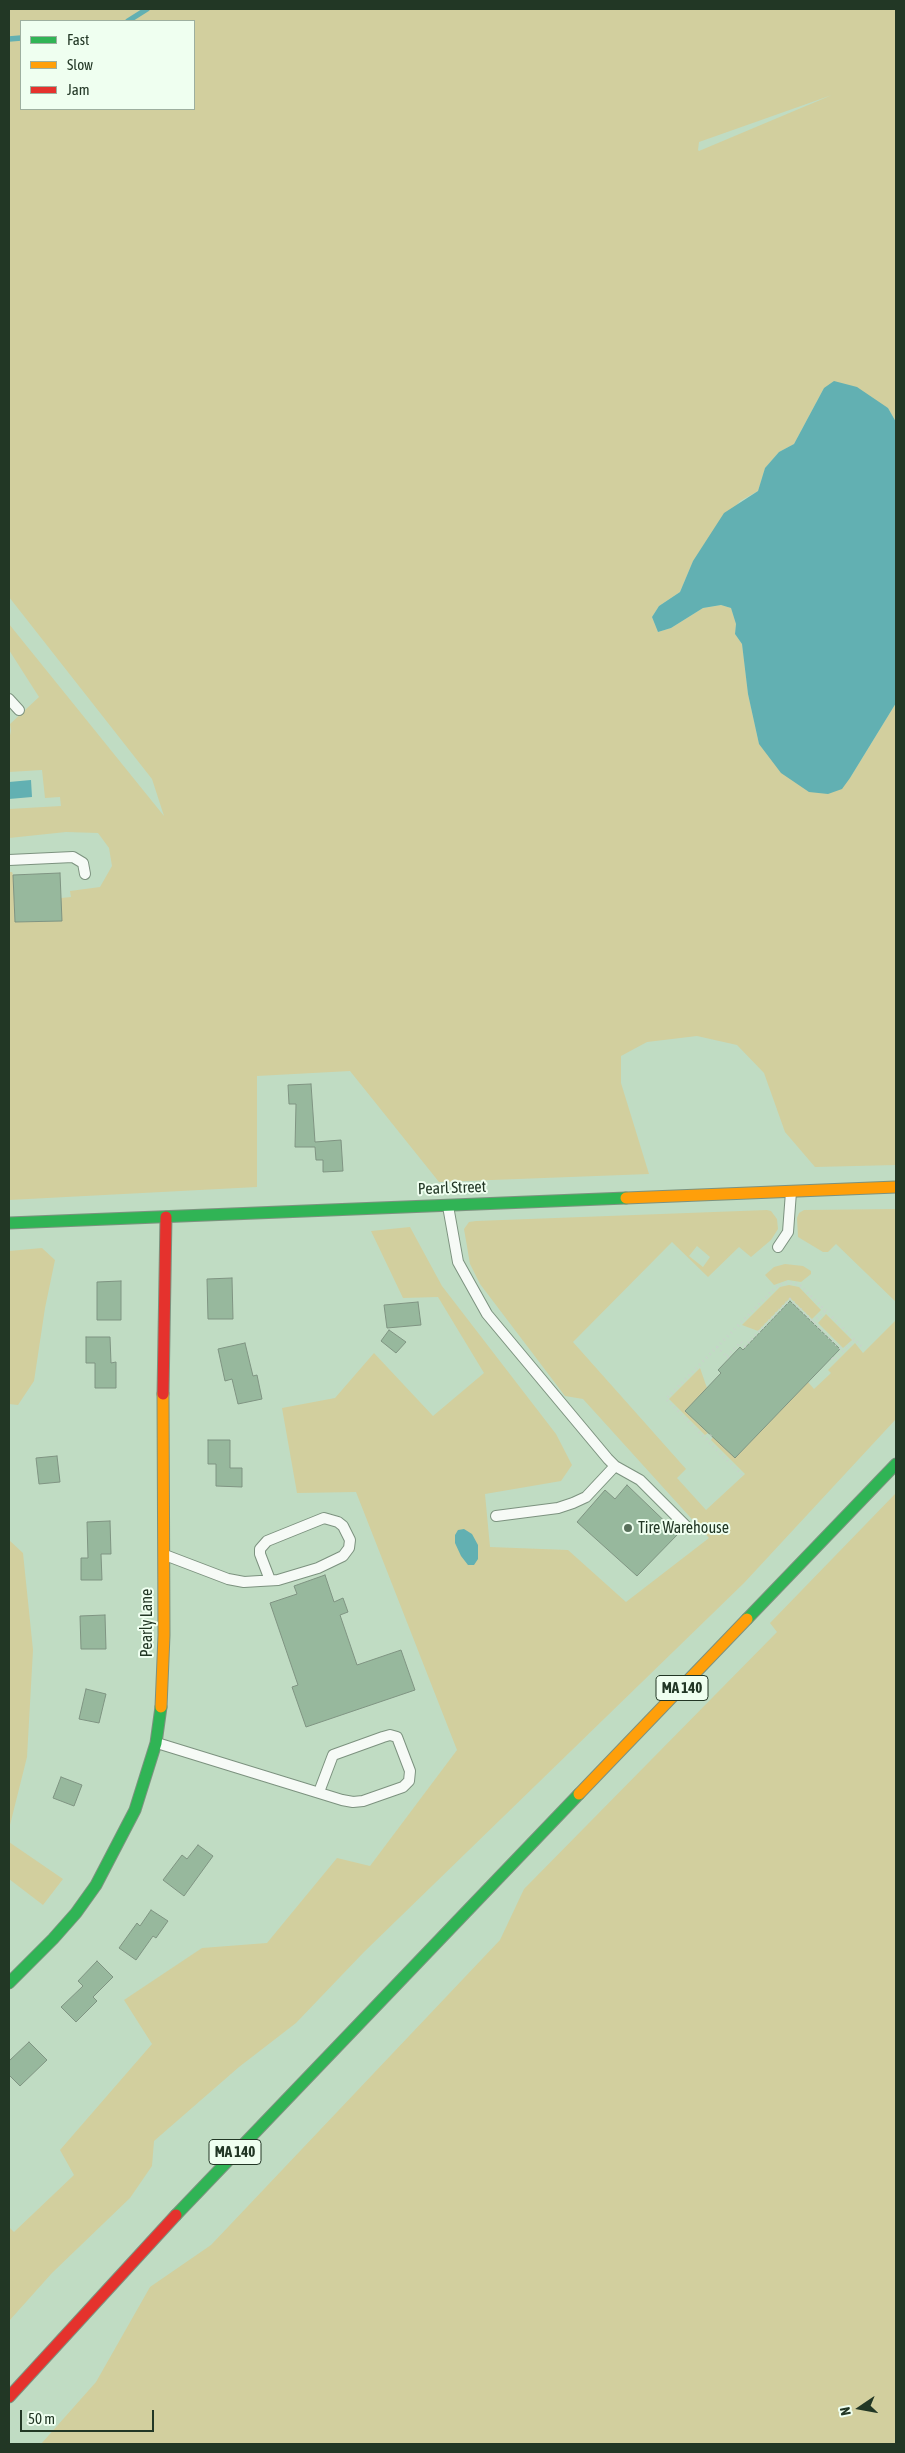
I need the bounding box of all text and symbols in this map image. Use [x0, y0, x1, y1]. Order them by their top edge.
legend [20, 20, 195, 110]
text: Fast [67, 31, 89, 48]
text: Slow [67, 56, 93, 73]
text: Jam [67, 81, 90, 98]
street label: Pearl Street [417, 1177, 487, 1199]
place label: Tire Warehouse [638, 1518, 729, 1538]
marker: Tire Warehouse [622, 1522, 634, 1534]
street label: Pearly Lane [137, 1589, 157, 1657]
road number: MA 140 [656, 1676, 708, 1700]
road number: MA 140 [209, 2140, 261, 2164]
north arrow [835, 2383, 885, 2433]
scale bar [22, 2400, 156, 2432]
text: N [837, 2405, 854, 2417]
text: 50 m [28, 2410, 55, 2427]

